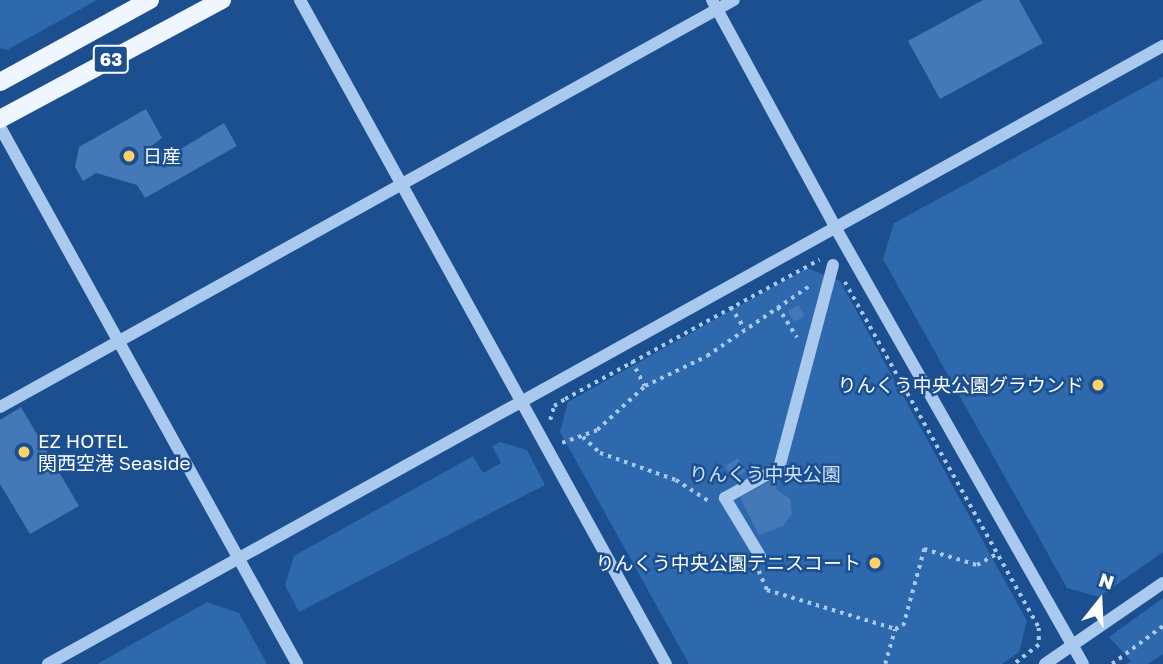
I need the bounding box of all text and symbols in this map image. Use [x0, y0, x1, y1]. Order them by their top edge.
road number: 63 [92, 44, 130, 74]
place label: 日産 [143, 145, 181, 167]
marker: 日産 [121, 148, 137, 164]
place label: りんくう中央公園グラウンド [837, 374, 1084, 396]
marker: りんくう中央公園グラウンド [1090, 377, 1106, 393]
place label: EZ HOTEL 関西空港 Seaside [38, 430, 191, 474]
marker: EZ HOTEL 関西空港 Seaside [16, 444, 32, 460]
park label: りんくう中央公園 [689, 463, 841, 485]
place label: りんくう中央公園テニスコート [595, 552, 861, 574]
marker: りんくう中央公園テニスコート [867, 555, 883, 571]
north arrow [1065, 566, 1135, 636]
text: N [1096, 567, 1117, 594]

